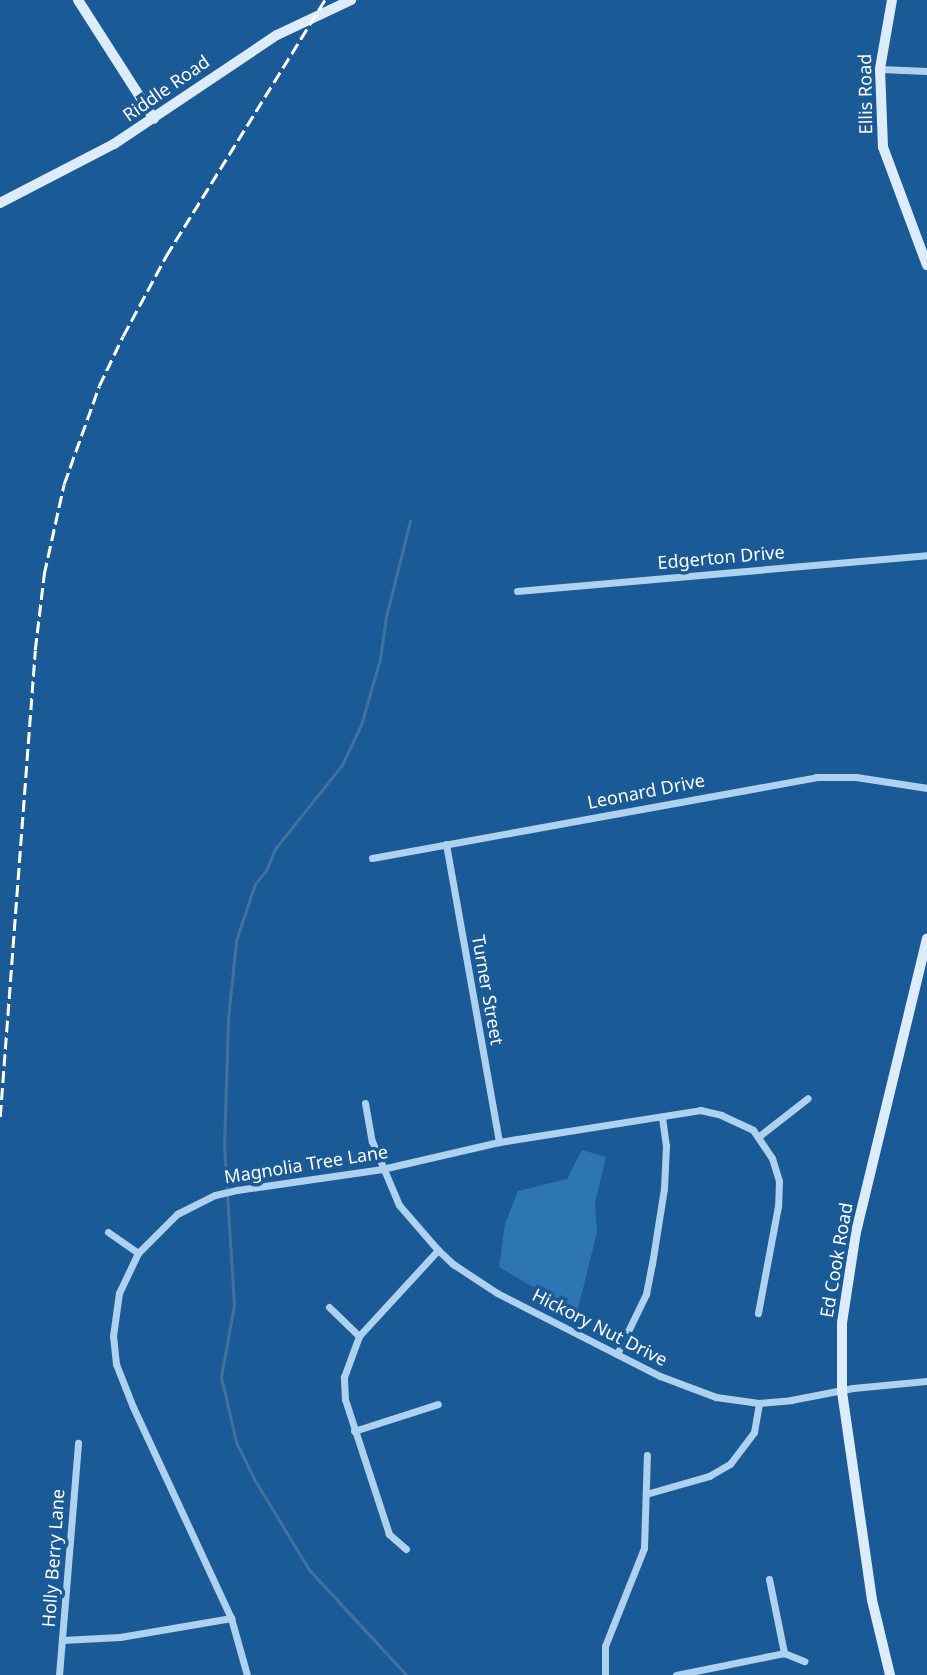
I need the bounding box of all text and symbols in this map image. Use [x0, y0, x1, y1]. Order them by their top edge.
street label: Riddle Road [119, 50, 213, 126]
street label: Ellis Road [853, 54, 877, 134]
street label: Edgerton Drive [657, 541, 785, 573]
street label: Leonard Drive [586, 769, 706, 813]
street label: Turner Street [468, 933, 508, 1047]
street label: Magnolia Tree Lane [223, 1140, 389, 1188]
street label: Ed Cook Road [815, 1201, 857, 1319]
street label: Hickory Nut Drive [529, 1284, 671, 1370]
street label: Holly Berry Lane [37, 1488, 69, 1628]

